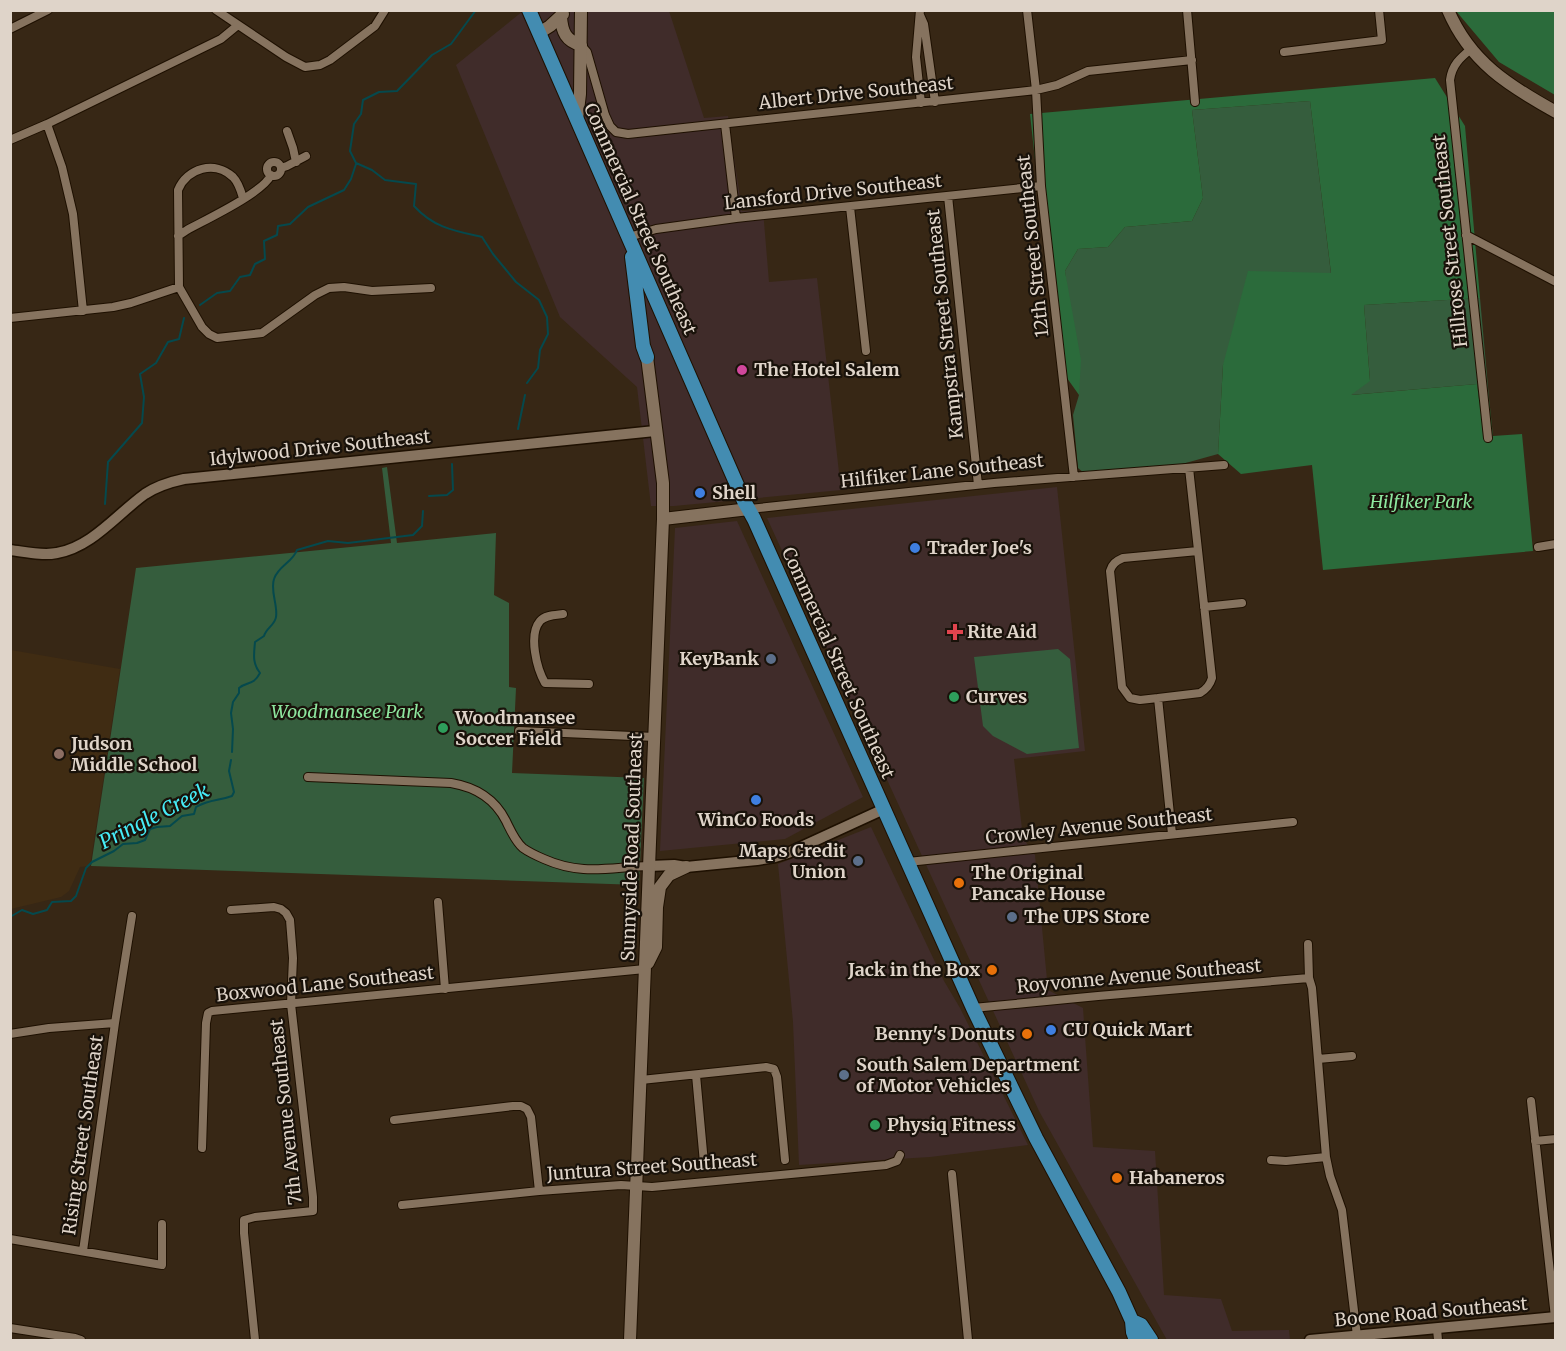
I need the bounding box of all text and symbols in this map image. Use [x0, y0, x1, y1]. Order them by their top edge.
street label: Albert Drive Southeast [756, 71, 954, 114]
street label: Commercial Street Southeast [579, 99, 702, 338]
street label: Hillrose Street Southeast [1427, 133, 1472, 349]
street label: 12th Street Southeast [1011, 154, 1054, 338]
street label: Lansford Drive Southeast [723, 169, 943, 214]
street label: Kampstra Street Southeast [921, 208, 968, 440]
place label: The Hotel Salem [754, 358, 900, 381]
marker: The Hotel Salem [735, 363, 749, 377]
street label: Idylwood Drive Southeast [208, 424, 431, 471]
street label: Hilfiker Lane Southeast [839, 448, 1045, 493]
place label: Shell [712, 481, 756, 504]
marker: Shell [693, 486, 707, 500]
park label: Hilfiker Park [1369, 490, 1472, 513]
place label: Trader Joe's [927, 536, 1032, 559]
marker: Trader Joe's [908, 541, 922, 555]
street label: Commercial Street Southeast [777, 543, 900, 782]
place label: Rite Aid [967, 620, 1037, 643]
marker: Rite Aid [948, 625, 962, 639]
place label: KeyBank [679, 647, 759, 670]
marker: KeyBank [764, 652, 778, 666]
place label: Curves [966, 685, 1027, 708]
marker: Curves [947, 690, 961, 704]
park label: Woodmansee Park [271, 700, 423, 723]
place label: Woodmansee Soccer Field [454, 706, 575, 750]
marker: Woodmansee Soccer Field [436, 721, 450, 735]
place label: Judson Middle School [70, 732, 197, 776]
street label: Sunnyside Road Southeast [616, 732, 647, 962]
marker: Judson Middle School [52, 747, 66, 761]
water label: Pringle Creek [95, 777, 213, 854]
marker: WinCo Foods [749, 793, 763, 807]
street label: Crowley Avenue Southeast [984, 802, 1214, 849]
place label: WinCo Foods [697, 808, 814, 831]
place label: Maps Credit Union [739, 839, 847, 883]
marker: Maps Credit Union [851, 854, 865, 868]
place label: The Original Pancake House [971, 861, 1105, 905]
marker: The Original Pancake House [952, 876, 966, 890]
place label: The UPS Store [1024, 905, 1150, 928]
marker: The UPS Store [1005, 910, 1019, 924]
street label: Royvonne Avenue Southeast [1016, 953, 1262, 998]
place label: Jack in the Box [847, 958, 980, 981]
street label: Boxwood Lane Southeast [215, 961, 435, 1006]
marker: Jack in the Box [985, 963, 999, 977]
street label: 7th Avenue Southeast [264, 1018, 307, 1206]
place label: CU Quick Mart [1063, 1018, 1193, 1041]
place label: Benny's Donuts [875, 1022, 1015, 1045]
marker: CU Quick Mart [1044, 1023, 1058, 1037]
marker: Benny's Donuts [1020, 1027, 1034, 1041]
street label: Rising Street Southeast [57, 1033, 108, 1236]
place label: South Salem Department of Motor Vehicles [856, 1053, 1081, 1097]
marker: South Salem Department of Motor Vehicles [837, 1068, 851, 1082]
place label: Physiq Fitness [887, 1113, 1016, 1136]
marker: Physiq Fitness [868, 1118, 882, 1132]
street label: Juntura Street Southeast [545, 1148, 758, 1185]
place label: Habaneros [1129, 1166, 1225, 1189]
marker: Habaneros [1110, 1171, 1124, 1185]
street label: Boone Road Southeast [1333, 1292, 1528, 1331]

